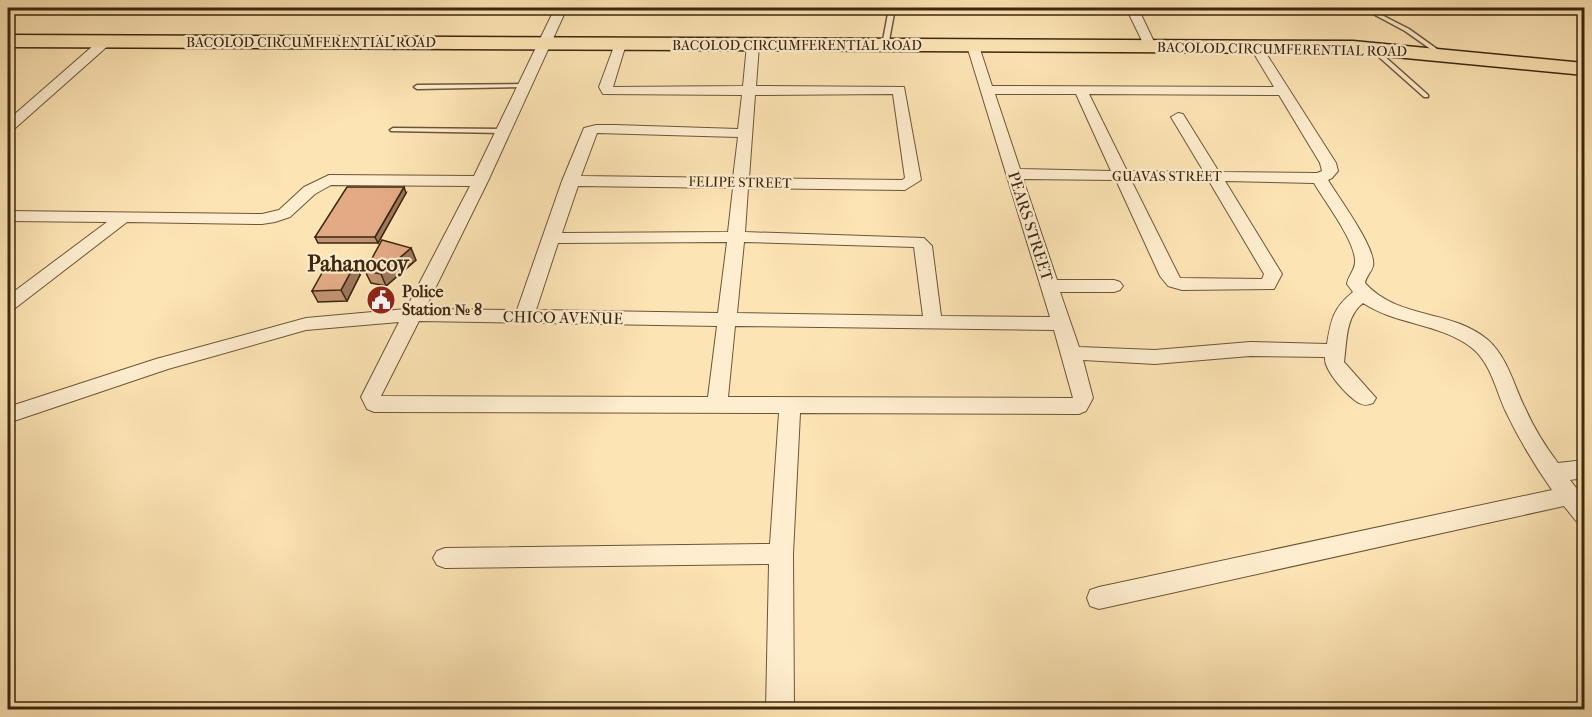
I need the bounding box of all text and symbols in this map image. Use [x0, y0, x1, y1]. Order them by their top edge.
street label: BACOLOD CIRCUMFERENTIAL ROAD [186, 34, 436, 51]
street label: BACOLOD CIRCUMFERENTIAL ROAD [672, 37, 922, 54]
street label: BACOLOD CIRCUMFERENTIAL ROAD [1157, 39, 1407, 60]
street label: GUAVAS STREET [1112, 168, 1223, 185]
street label: PEARS STREET [1004, 169, 1057, 283]
street label: FELIPE STREET [688, 173, 792, 192]
district label: Pahanocoy [307, 251, 410, 277]
place label: Police Station № 8 [402, 282, 482, 319]
public building icon: Police Station № 8 [365, 284, 397, 316]
street label: CHICO AVENUE [503, 307, 624, 328]

